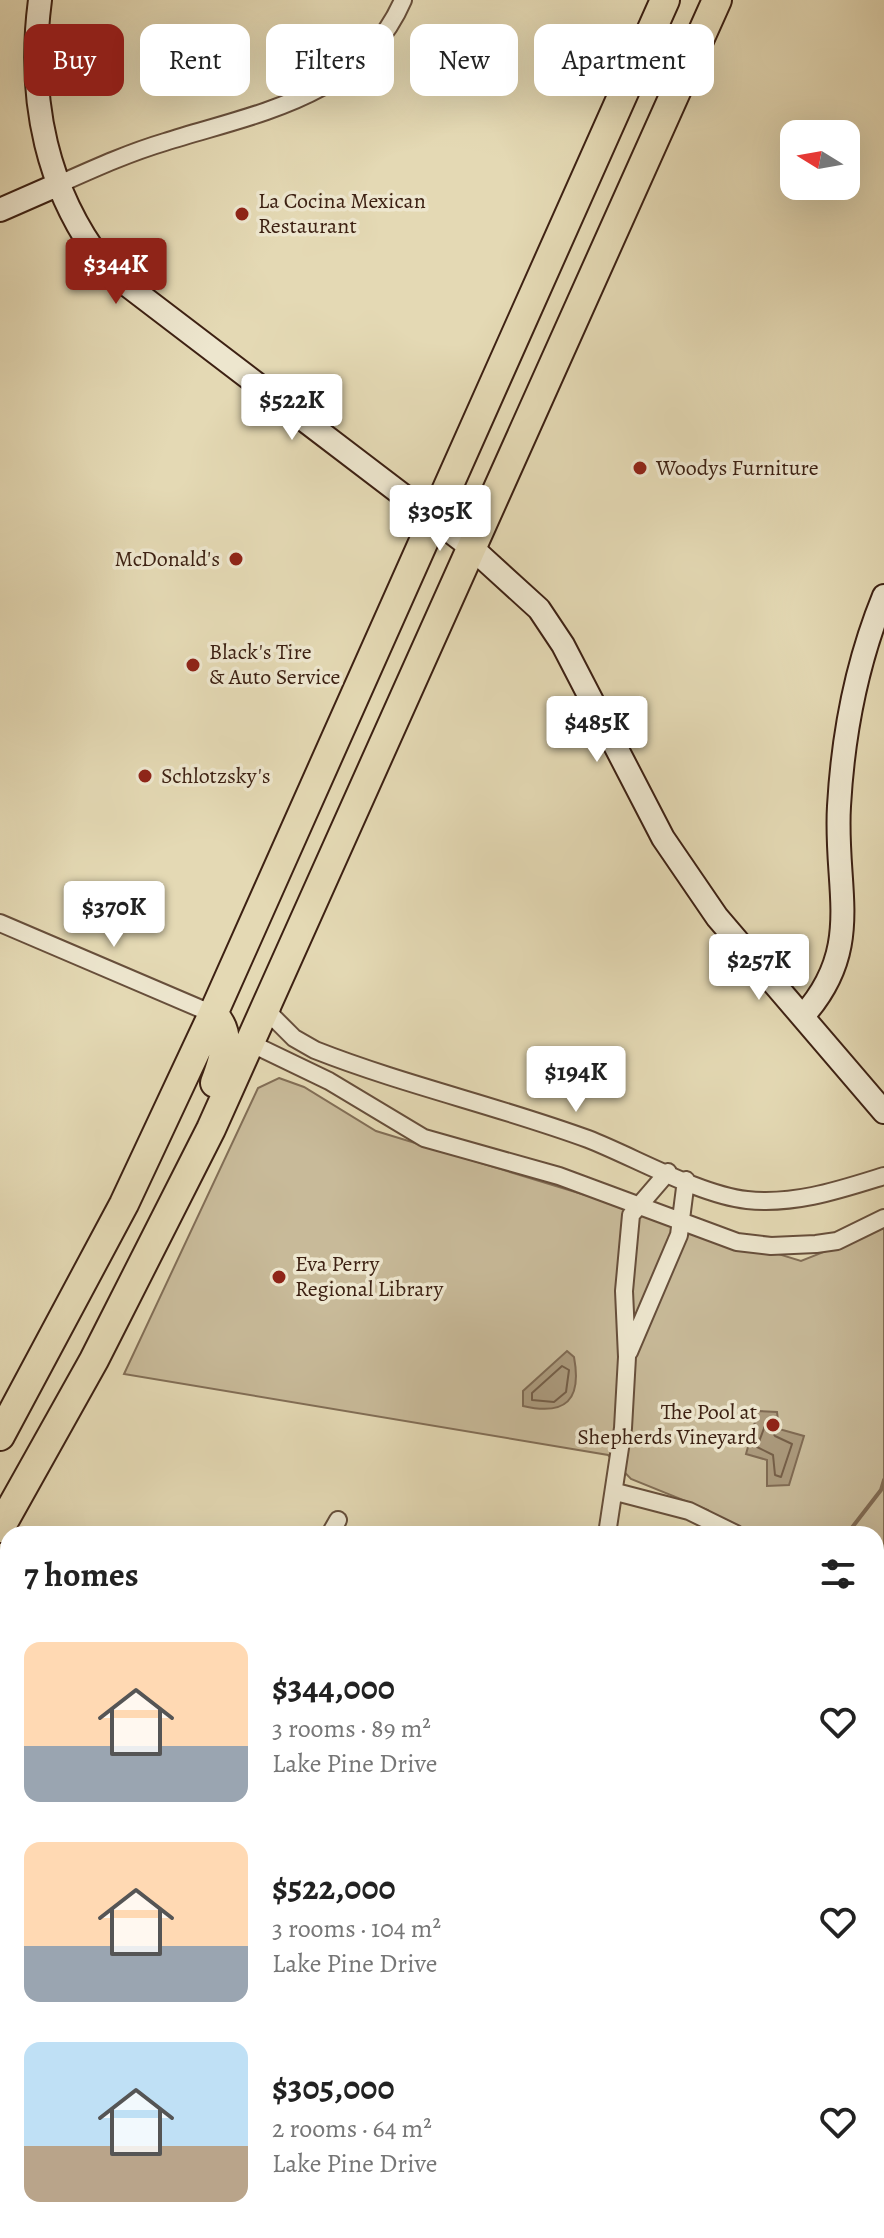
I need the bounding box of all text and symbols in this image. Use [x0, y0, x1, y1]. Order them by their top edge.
chip: Buy [24, 24, 124, 96]
chip: Rent [140, 24, 250, 96]
chip: Filters [266, 24, 394, 96]
chip: New [410, 24, 518, 96]
chip: Apartment [534, 24, 714, 96]
north arrow [780, 120, 860, 200]
map controls [780, 120, 860, 200]
place label: La Cocina Mexican Restaurant [258, 186, 426, 241]
marker: La Cocina Mexican Restaurant [233, 205, 251, 223]
pin: $344K [60, 238, 172, 306]
text: $344K [84, 246, 148, 281]
pin: $522K [236, 374, 348, 442]
text: $522K [259, 382, 325, 417]
place label: Woodys Furniture [655, 453, 819, 483]
marker: Woodys Furniture [631, 459, 649, 477]
pin: $305K [384, 485, 496, 553]
text: $305K [408, 493, 472, 528]
place label: McDonald's [115, 544, 220, 574]
marker: McDonald's [227, 550, 245, 568]
place label: Black's Tire & Auto Service [209, 637, 340, 692]
marker: Black's Tire & Auto Service [184, 656, 202, 674]
pin: $485K [541, 696, 653, 764]
text: $485K [564, 704, 630, 739]
place label: Schlotzsky's [161, 761, 271, 791]
marker: Schlotzsky's [136, 767, 154, 785]
pin: $370K [58, 881, 170, 949]
text: $370K [82, 889, 146, 924]
pin: $257K [703, 934, 815, 1002]
text: $257K [727, 942, 791, 977]
pin: $194K [520, 1046, 632, 1114]
text: $194K [545, 1054, 607, 1089]
place label: Eva Perry Regional Library [295, 1249, 443, 1304]
marker: Eva Perry Regional Library [270, 1268, 288, 1286]
place label: The Pool at Shepherds Vineyard [577, 1397, 757, 1452]
marker: The Pool at Shepherds Vineyard [764, 1416, 782, 1434]
text: 7 homes [24, 1551, 139, 1598]
icon: filters [816, 1552, 860, 1596]
text: $344,000 [272, 1664, 395, 1711]
icon: home [88, 1674, 184, 1770]
icon: heart [816, 1700, 860, 1744]
text: 3 rooms · 89 m² [272, 1711, 431, 1746]
text: Lake Pine Drive [272, 1746, 437, 1781]
text: $522,000 [272, 1864, 396, 1911]
icon: home [88, 1874, 184, 1970]
icon: heart [816, 1900, 860, 1944]
text: 3 rooms · 104 m² [272, 1911, 441, 1946]
text: Lake Pine Drive [272, 1946, 437, 1981]
text: $305,000 [272, 2064, 395, 2111]
icon: home [88, 2074, 184, 2170]
icon: heart [816, 2100, 860, 2144]
text: 2 rooms · 64 m² [272, 2111, 432, 2146]
text: Lake Pine Drive [272, 2146, 437, 2181]

